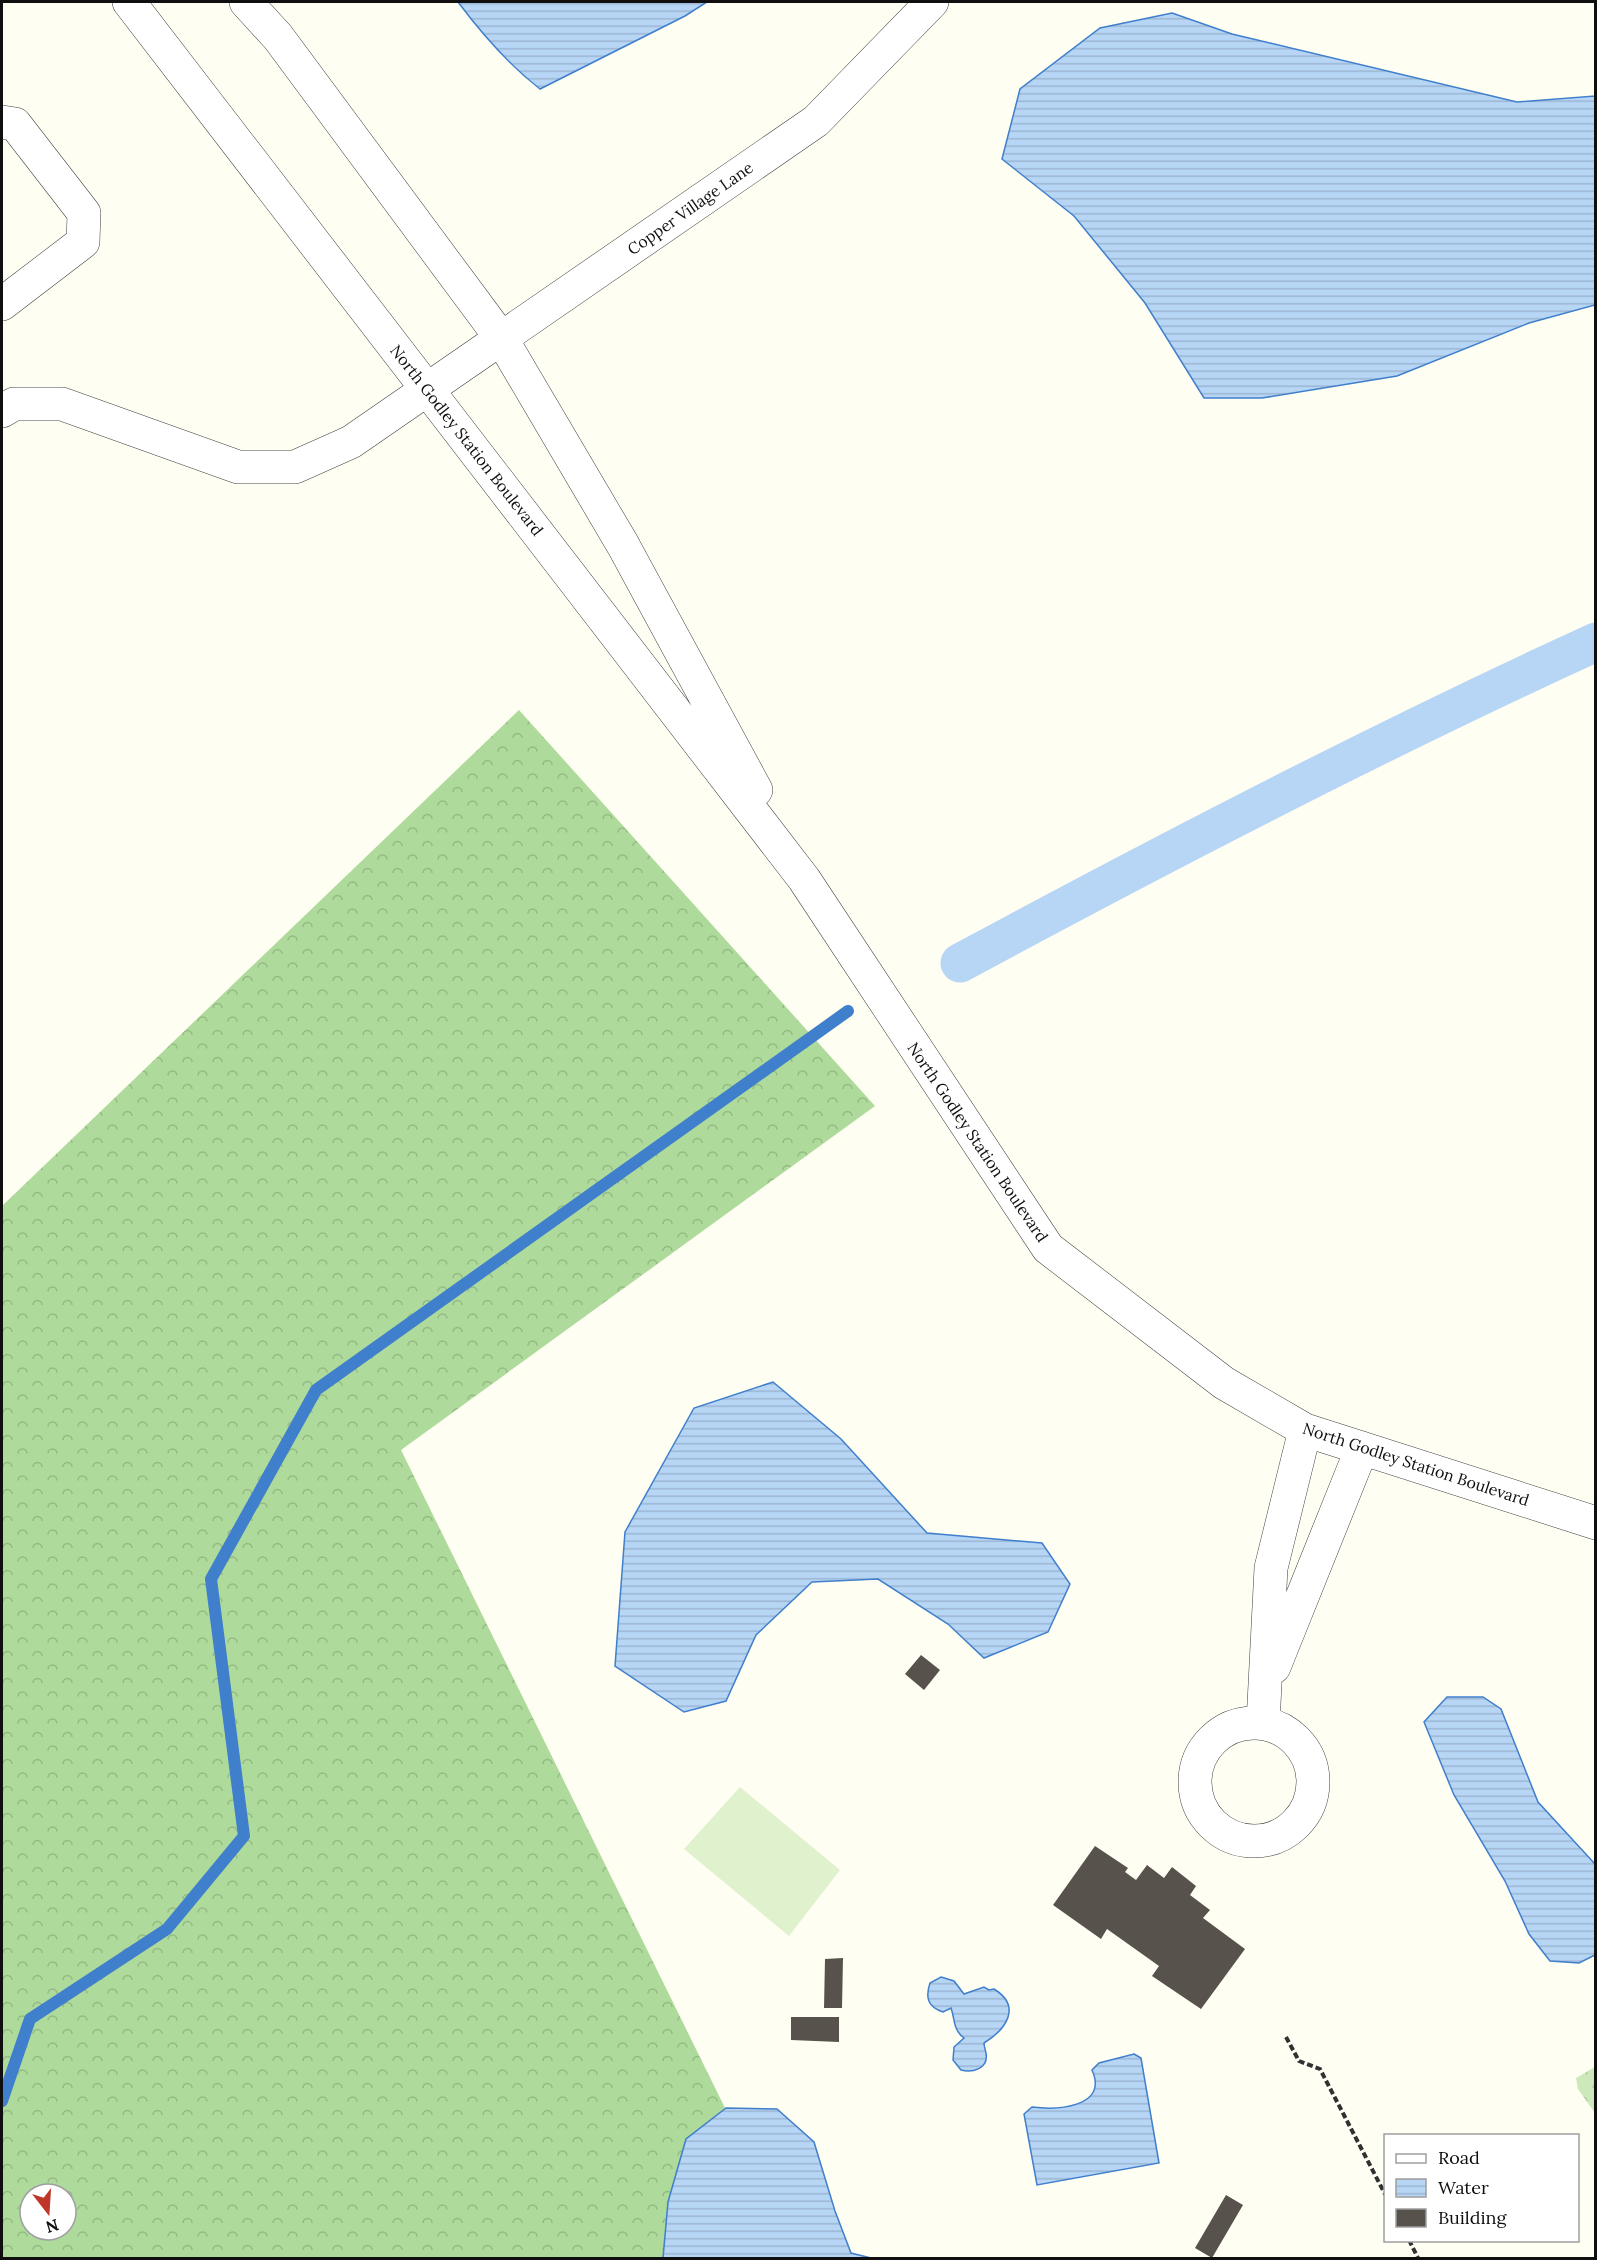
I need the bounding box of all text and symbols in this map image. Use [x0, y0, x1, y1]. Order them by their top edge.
street label: Copper Village Lane [623, 157, 757, 259]
street label: North Godley Station Boulevard [386, 341, 548, 540]
street label: North Godley Station Boulevard [903, 1038, 1053, 1246]
street label: North Godley Station Boulevard [1300, 1418, 1532, 1510]
legend [1384, 2134, 1579, 2242]
text: Road [1438, 2146, 1480, 2169]
text: Water [1438, 2176, 1489, 2199]
north arrow [18, 2182, 78, 2242]
text: Building [1438, 2206, 1508, 2229]
text: N [44, 2215, 61, 2238]

